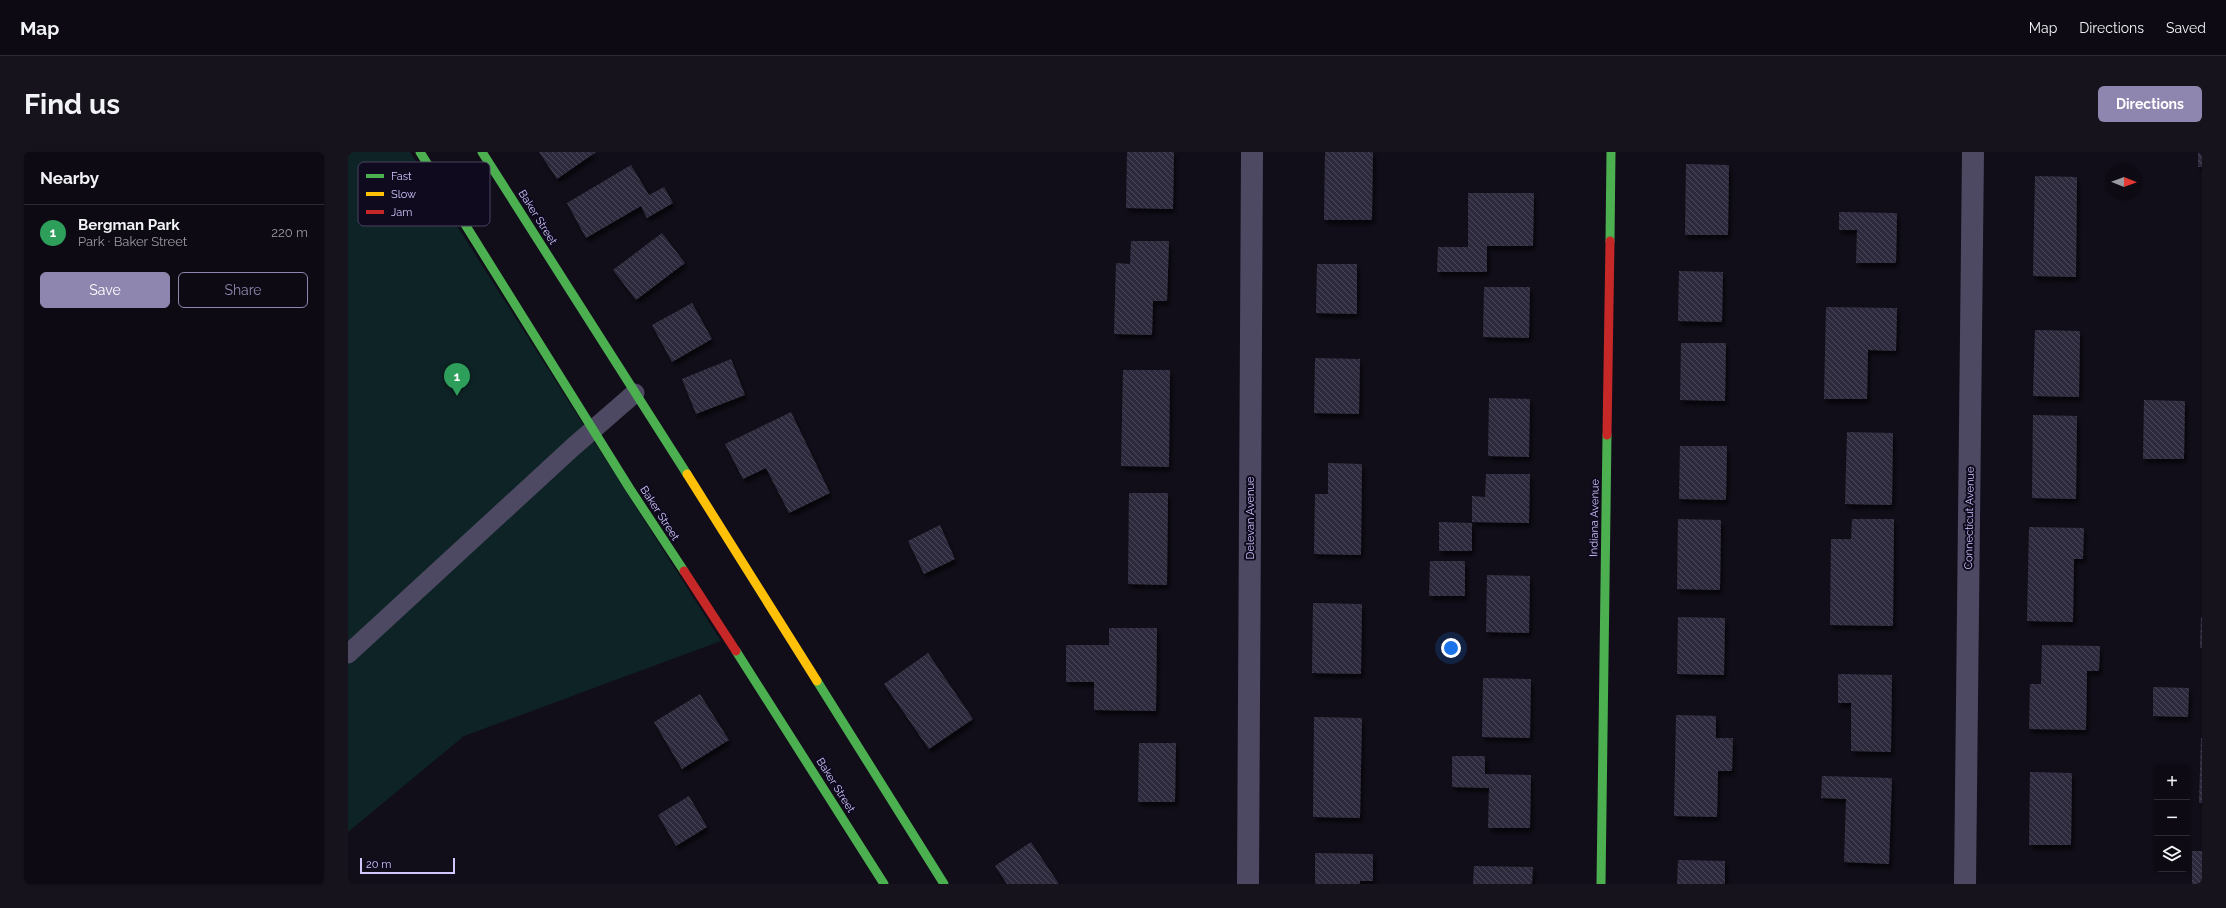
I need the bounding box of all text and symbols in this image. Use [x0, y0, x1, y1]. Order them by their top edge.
text: Map [20, 17, 59, 39]
text: Map [2029, 20, 2057, 36]
text: Directions [2079, 20, 2144, 36]
text: Saved [2166, 20, 2206, 36]
button: Directions [2098, 86, 2202, 122]
text: Find us [24, 88, 120, 121]
legend [358, 162, 490, 226]
north arrow [2106, 164, 2142, 200]
text: Nearby [40, 168, 99, 188]
text: Fast [391, 170, 412, 183]
street label: Baker Street [516, 187, 560, 247]
text: Slow [391, 188, 416, 201]
text: Jam [391, 206, 412, 219]
text: Bergman Park [78, 216, 180, 234]
text: 1 [50, 225, 56, 240]
text: 220 m [271, 225, 308, 240]
text: Park · Baker Street [78, 234, 187, 249]
button: Save [40, 272, 170, 308]
button: Share [178, 272, 308, 308]
pin: 1 [444, 363, 470, 396]
street label: Connecticut Avenue [1962, 466, 1977, 570]
street label: Delevan Avenue [1244, 476, 1257, 559]
street label: Indiana Avenue [1587, 478, 1602, 557]
street label: Baker Street [637, 484, 682, 543]
your location [1441, 638, 1461, 658]
street label: Baker Street [814, 755, 858, 815]
map controls [2154, 764, 2190, 872]
button: + [2154, 764, 2190, 800]
button: − [2154, 800, 2190, 836]
button: layers [2154, 836, 2190, 872]
scale bar [360, 856, 455, 875]
text: 20 m [366, 858, 391, 871]

